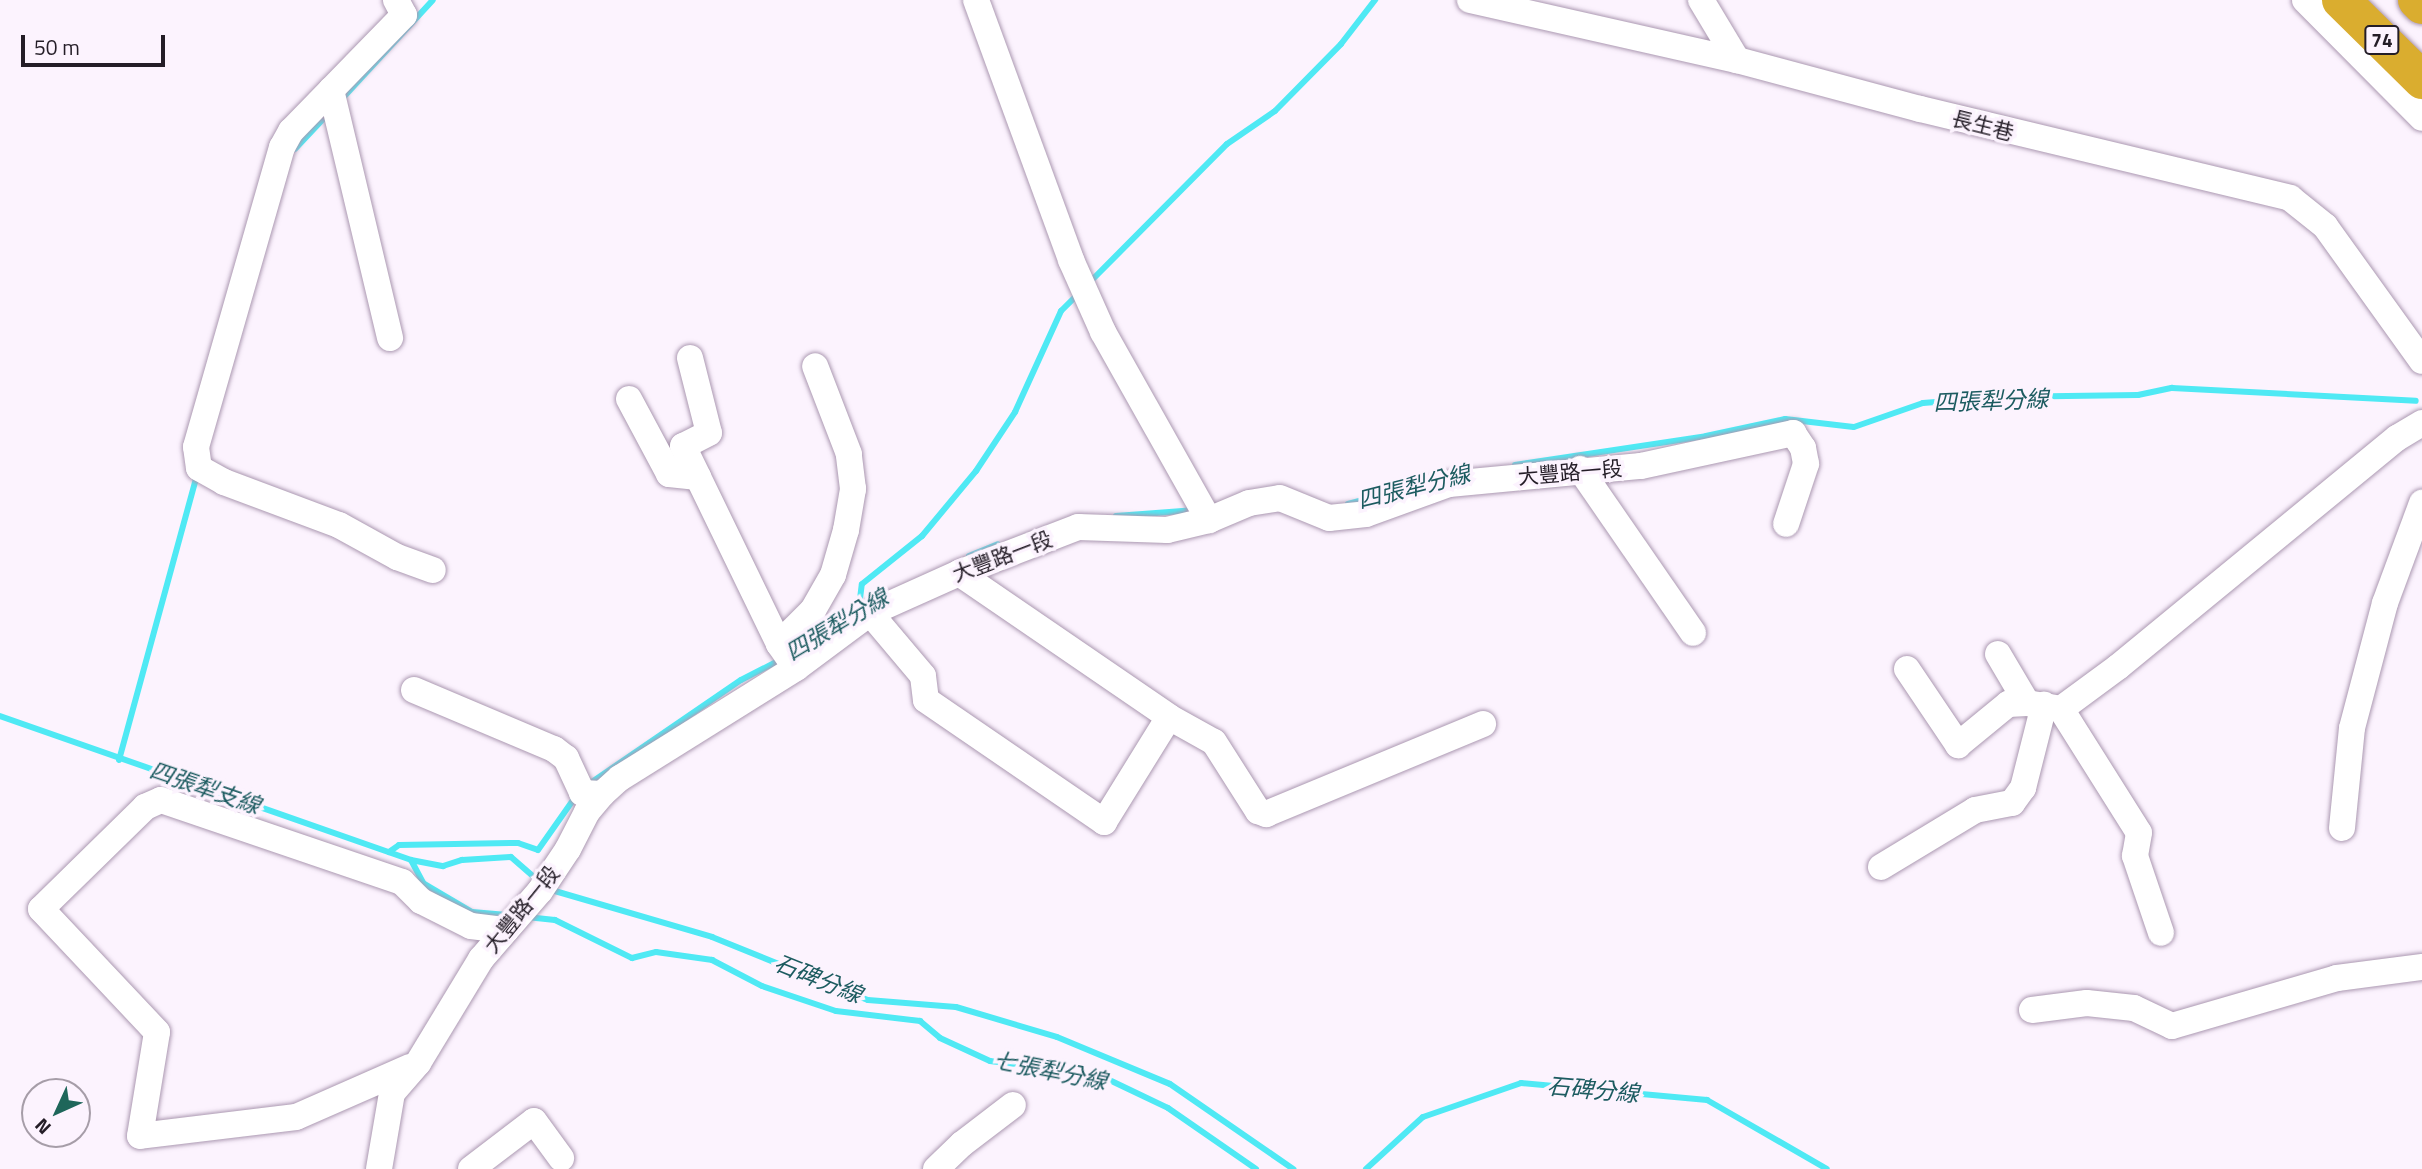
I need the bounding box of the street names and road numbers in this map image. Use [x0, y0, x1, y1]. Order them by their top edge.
road number: 74 [2363, 24, 2401, 56]
street label: 長生巷 [1949, 105, 2017, 145]
street label: 大豐路一段 [1517, 455, 1623, 489]
street label: 大豐路一段 [948, 525, 1056, 587]
street label: 大豐路一段 [478, 860, 564, 958]

